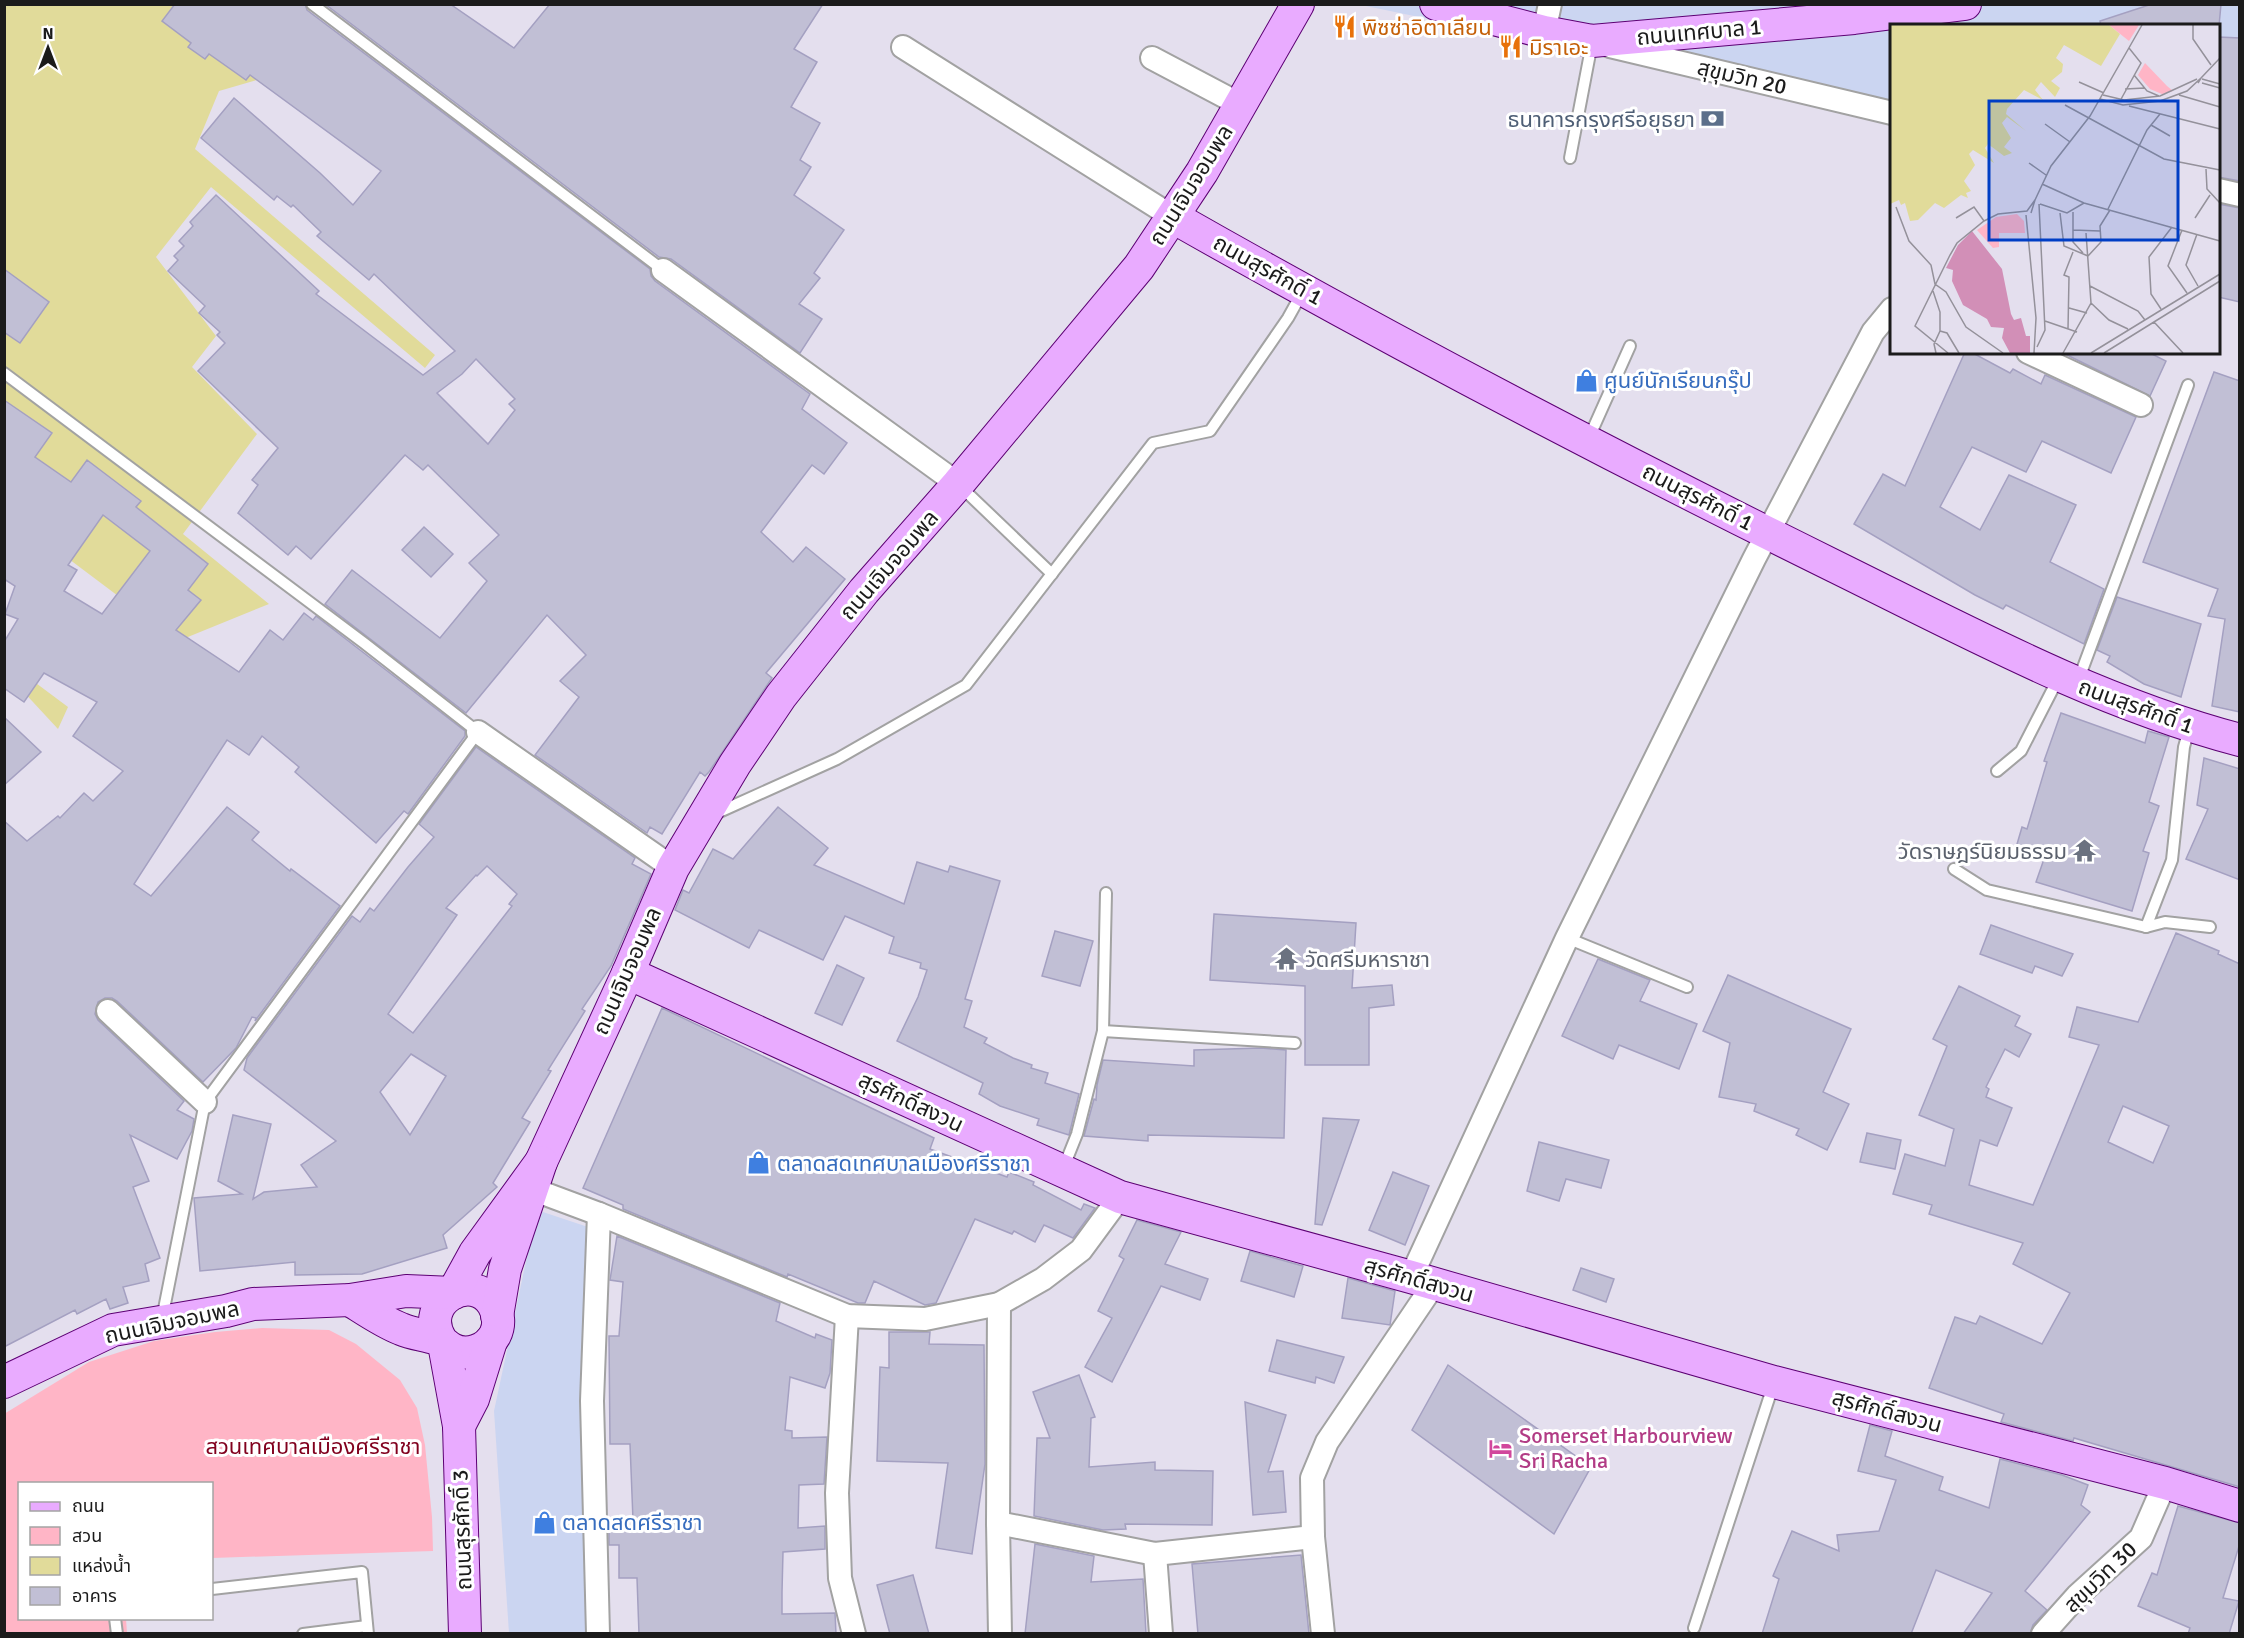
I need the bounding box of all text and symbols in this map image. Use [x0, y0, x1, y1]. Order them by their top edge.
street label: ถนนเทศบาล 1 [1635, 13, 1763, 51]
restaurant icon: พิซซ่าอิตาเลียน [1331, 14, 1357, 40]
place label: พิซซ่าอิตาเลียน [1362, 14, 1492, 41]
north arrow [18, 18, 78, 78]
text: N [42, 24, 54, 44]
inset map [1890, 24, 2220, 354]
restaurant icon: มิราเอะ [1498, 34, 1524, 60]
place label: มิราเอะ [1529, 34, 1589, 61]
street label: สุขุมวิท 20 [1695, 54, 1789, 100]
place label: ธนาคารกรุงศรีอยุธยา [1507, 106, 1695, 133]
bank icon: ธนาคารกรุงศรีอยุธยา [1700, 106, 1726, 132]
street label: ถนนเจิมจอมพล [1143, 120, 1239, 250]
street label: ถนนสุรศักดิ์ 1 [1209, 229, 1327, 311]
shop icon: ศูนย์นักเรียนกรุ๊ป [1573, 367, 1599, 393]
place label: ศูนย์นักเรียนกรุ๊ป [1604, 367, 1752, 394]
street label: ถนนสุรศักดิ์ 1 [1638, 458, 1758, 536]
street label: ถนนเจิมจอมพล [834, 504, 944, 626]
street label: ถนนสุรศักดิ์ 1 [2075, 673, 2197, 739]
place label: วัดราษฎร์นิยมธรรม [1898, 838, 2067, 865]
temple icon: วัดราษฎร์นิยมธรรม [2072, 838, 2098, 864]
street label: ถนนเจิมจอมพล [587, 903, 667, 1039]
temple icon: วัดศรีมหาราชา [1274, 946, 1300, 972]
place label: วัดศรีมหาราชา [1305, 946, 1430, 973]
street label: สุรศักดิ์สงวน [854, 1066, 968, 1138]
shop icon: ตลาดสดเทศบาลเมืองศรีราชา [746, 1150, 772, 1176]
place label: ตลาดสดเทศบาลเมืองศรีราชา [777, 1150, 1030, 1177]
street label: สุรศักดิ์สงวน [1361, 1252, 1477, 1308]
street label: ถนนเจิมจอมพล [102, 1295, 242, 1349]
street label: สุรศักดิ์สงวน [1829, 1383, 1945, 1439]
place label: Somerset Harbourview Sri Racha [1519, 1422, 1733, 1474]
park label: สวนเทศบาลเมืองศรีราชา [205, 1433, 421, 1460]
hotel icon: Somerset Harbourview Sri Racha [1488, 1435, 1514, 1461]
street label: ถนนสุรศักดิ์ 3 [446, 1469, 478, 1591]
legend [18, 1482, 213, 1620]
text: ถนน [72, 1495, 105, 1517]
shop icon: ตลาดสดศรีราชา [531, 1509, 557, 1535]
place label: ตลาดสดศรีราชา [562, 1509, 702, 1536]
text: สวน [72, 1525, 102, 1547]
street label: สุขุมวิท 30 [2058, 1536, 2142, 1618]
text: แหล่งน้ำ [72, 1553, 131, 1577]
text: อาคาร [72, 1585, 117, 1607]

